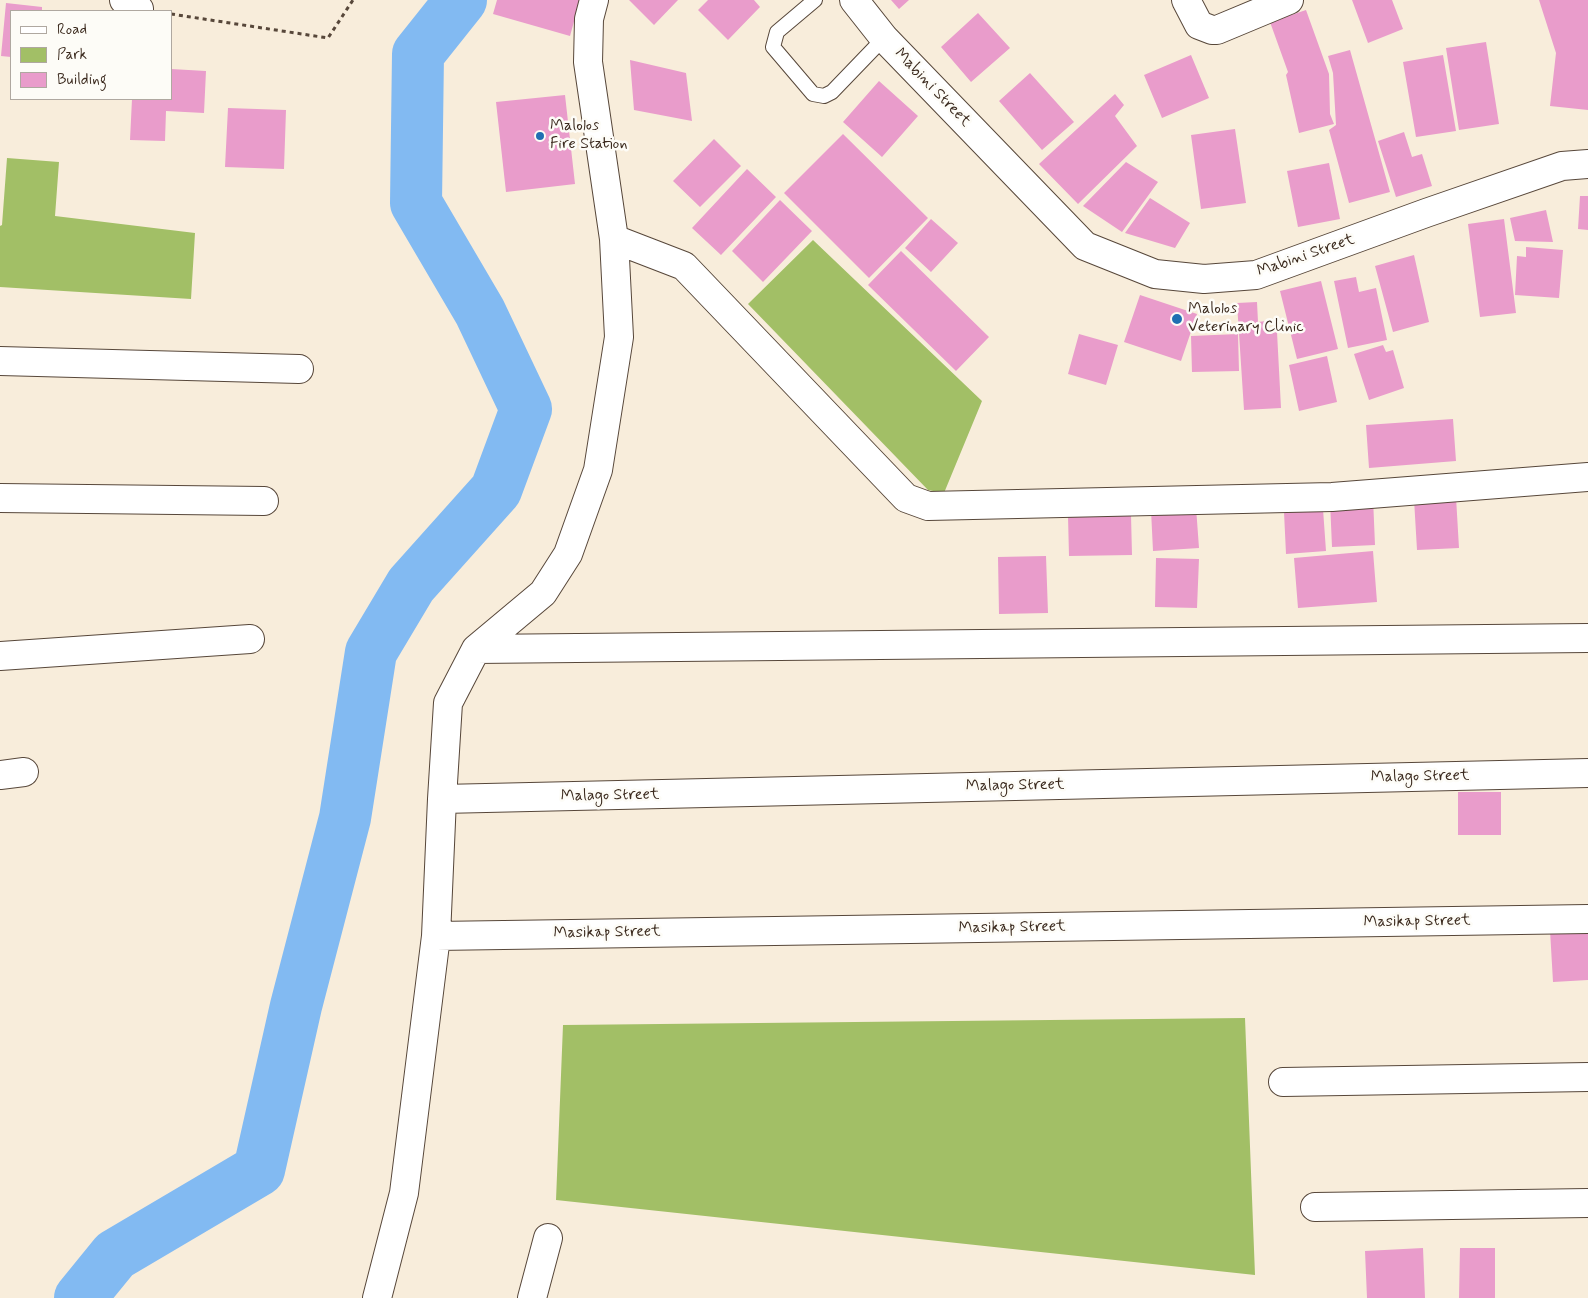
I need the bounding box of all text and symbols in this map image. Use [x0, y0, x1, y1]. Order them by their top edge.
legend [10, 10, 172, 100]
text: Road [57, 20, 87, 40]
text: Park [57, 45, 87, 65]
street label: Mabini Street [890, 45, 974, 131]
text: Building [57, 70, 107, 90]
place label: Malolos Fire Station [550, 117, 627, 155]
marker: Malolos Fire Station [534, 130, 546, 142]
street label: Mabini Street [1255, 230, 1357, 282]
place label: Malolos Veterinary Clinic [1188, 300, 1304, 338]
marker: Malolos Veterinary Clinic [1170, 312, 1184, 326]
street label: Malago Street [1371, 767, 1469, 787]
street label: Malago Street [966, 776, 1064, 796]
street label: Malago Street [561, 786, 659, 806]
street label: Masikap Street [1363, 911, 1471, 933]
street label: Masikap Street [958, 917, 1066, 939]
street label: Masikap Street [553, 922, 661, 944]

